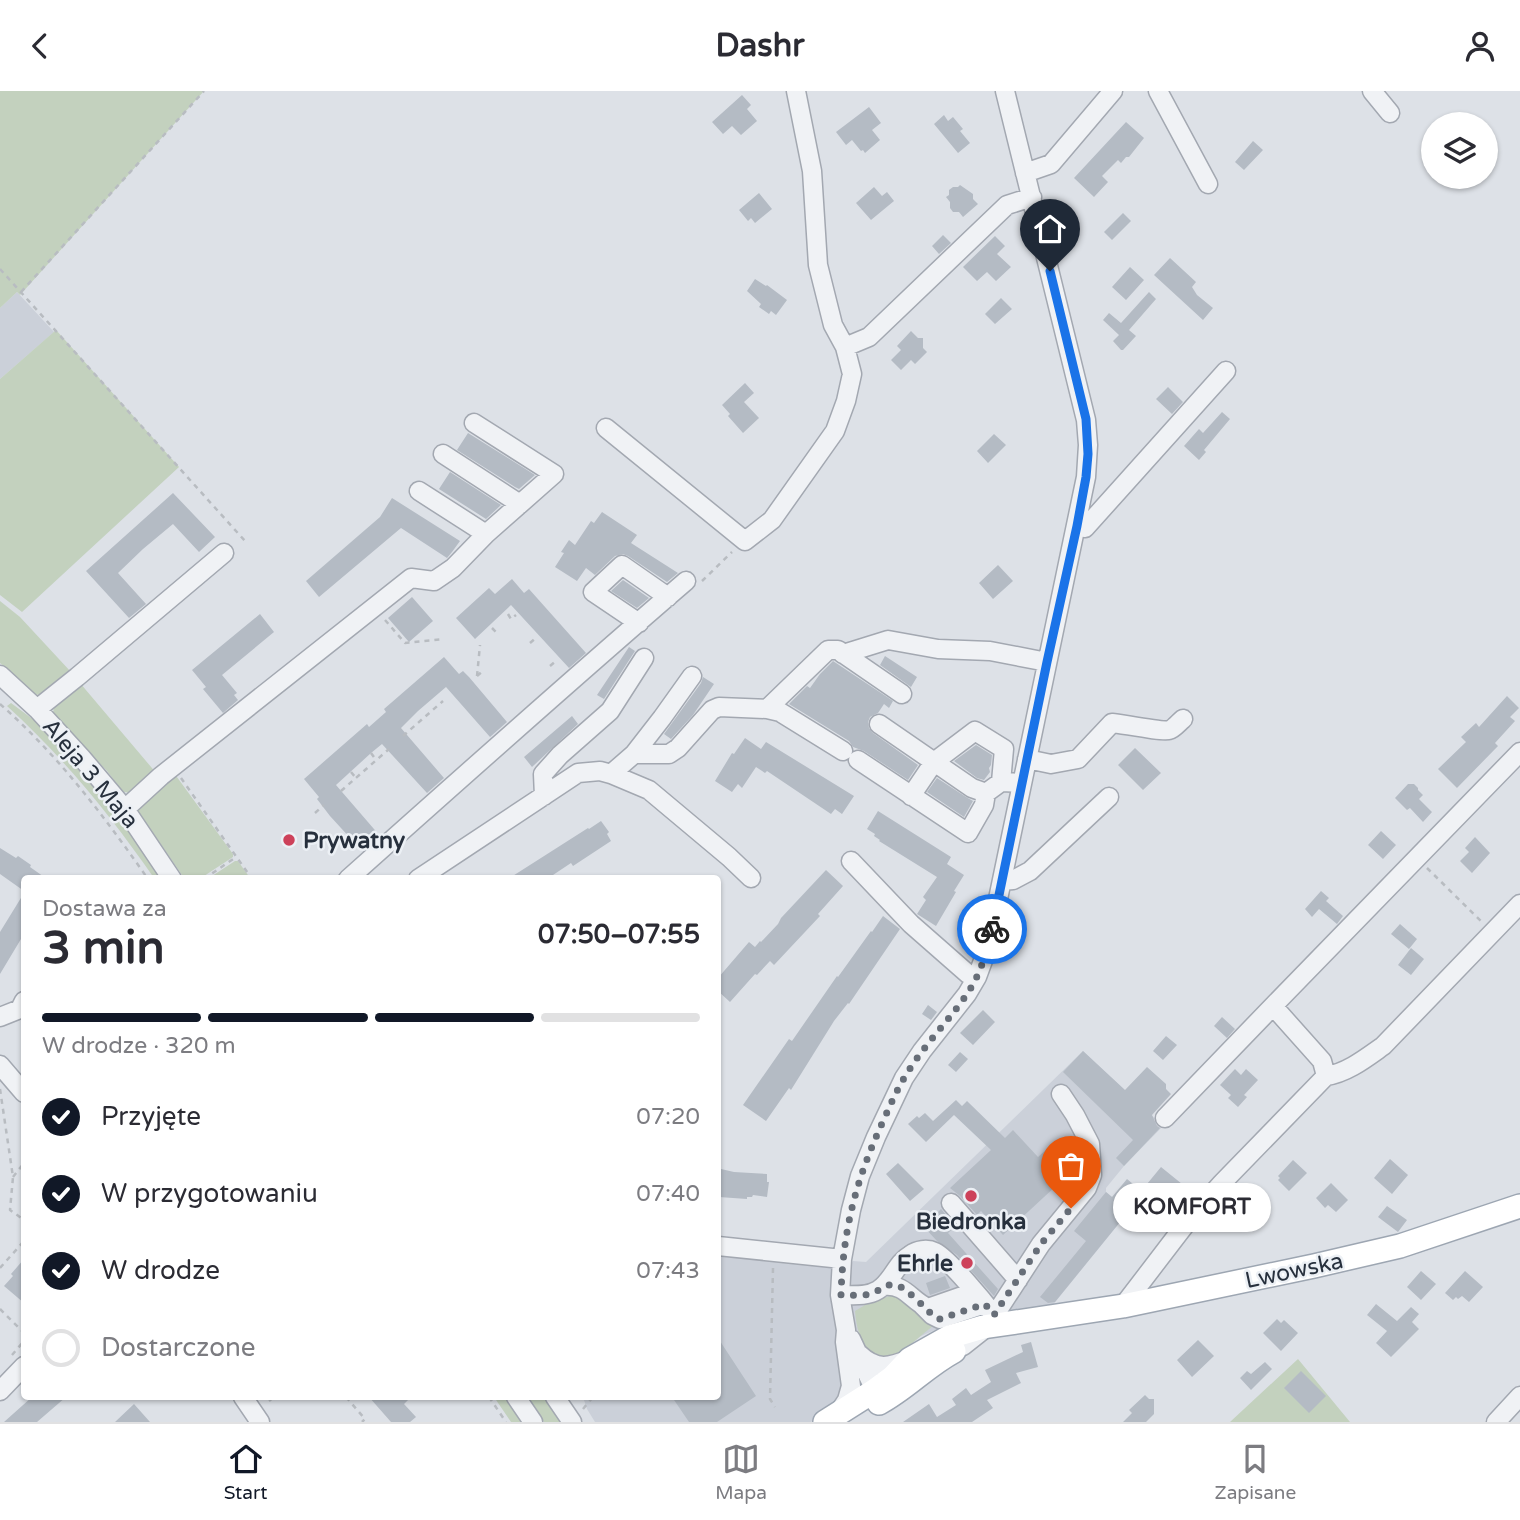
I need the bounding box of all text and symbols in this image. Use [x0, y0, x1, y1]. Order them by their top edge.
icon: back [21, 27, 59, 65]
text: Dashr [716, 27, 804, 65]
icon: person [1461, 27, 1499, 65]
map controls [1421, 112, 1498, 189]
button: layers [1421, 112, 1498, 189]
pin [1020, 199, 1080, 271]
icon: home [1031, 210, 1069, 248]
street label: Aleja 3 Maja [36, 713, 144, 834]
place label: Prywatny [303, 827, 406, 855]
marker: Prywatny [281, 832, 297, 848]
courier [957, 894, 1027, 964]
text: Dostawa za [42, 895, 167, 923]
icon: bike [973, 910, 1011, 948]
text: 07:50–07:55 [538, 919, 700, 950]
text: 3 min [42, 921, 165, 976]
text: W drodze · 320 m [42, 1032, 236, 1060]
icon: check [42, 1098, 80, 1136]
text: Przyjęte [101, 1101, 201, 1132]
text: 07:20 [636, 1103, 700, 1131]
pin [1041, 1136, 1101, 1208]
icon: bag [1052, 1147, 1090, 1185]
icon: check [42, 1175, 80, 1213]
text: W przygotowaniu [101, 1178, 318, 1209]
text: 07:40 [636, 1180, 700, 1208]
callout: KOMFORT [1113, 1183, 1270, 1233]
marker: Biedronka [963, 1188, 979, 1204]
text: KOMFORT [1133, 1193, 1251, 1221]
place label: Biedronka [916, 1208, 1026, 1236]
street label: Lwowska [1243, 1247, 1346, 1295]
place label: Ehrle [897, 1250, 953, 1278]
icon: check [42, 1252, 80, 1290]
text: W drodze [101, 1255, 220, 1286]
marker: Ehrle [959, 1255, 975, 1271]
text: 07:43 [636, 1257, 700, 1285]
text: Dostarczone [101, 1332, 256, 1363]
tab: Start [224, 1440, 268, 1504]
tab: Mapa [715, 1440, 767, 1504]
tab: Zapisane [1215, 1440, 1296, 1504]

